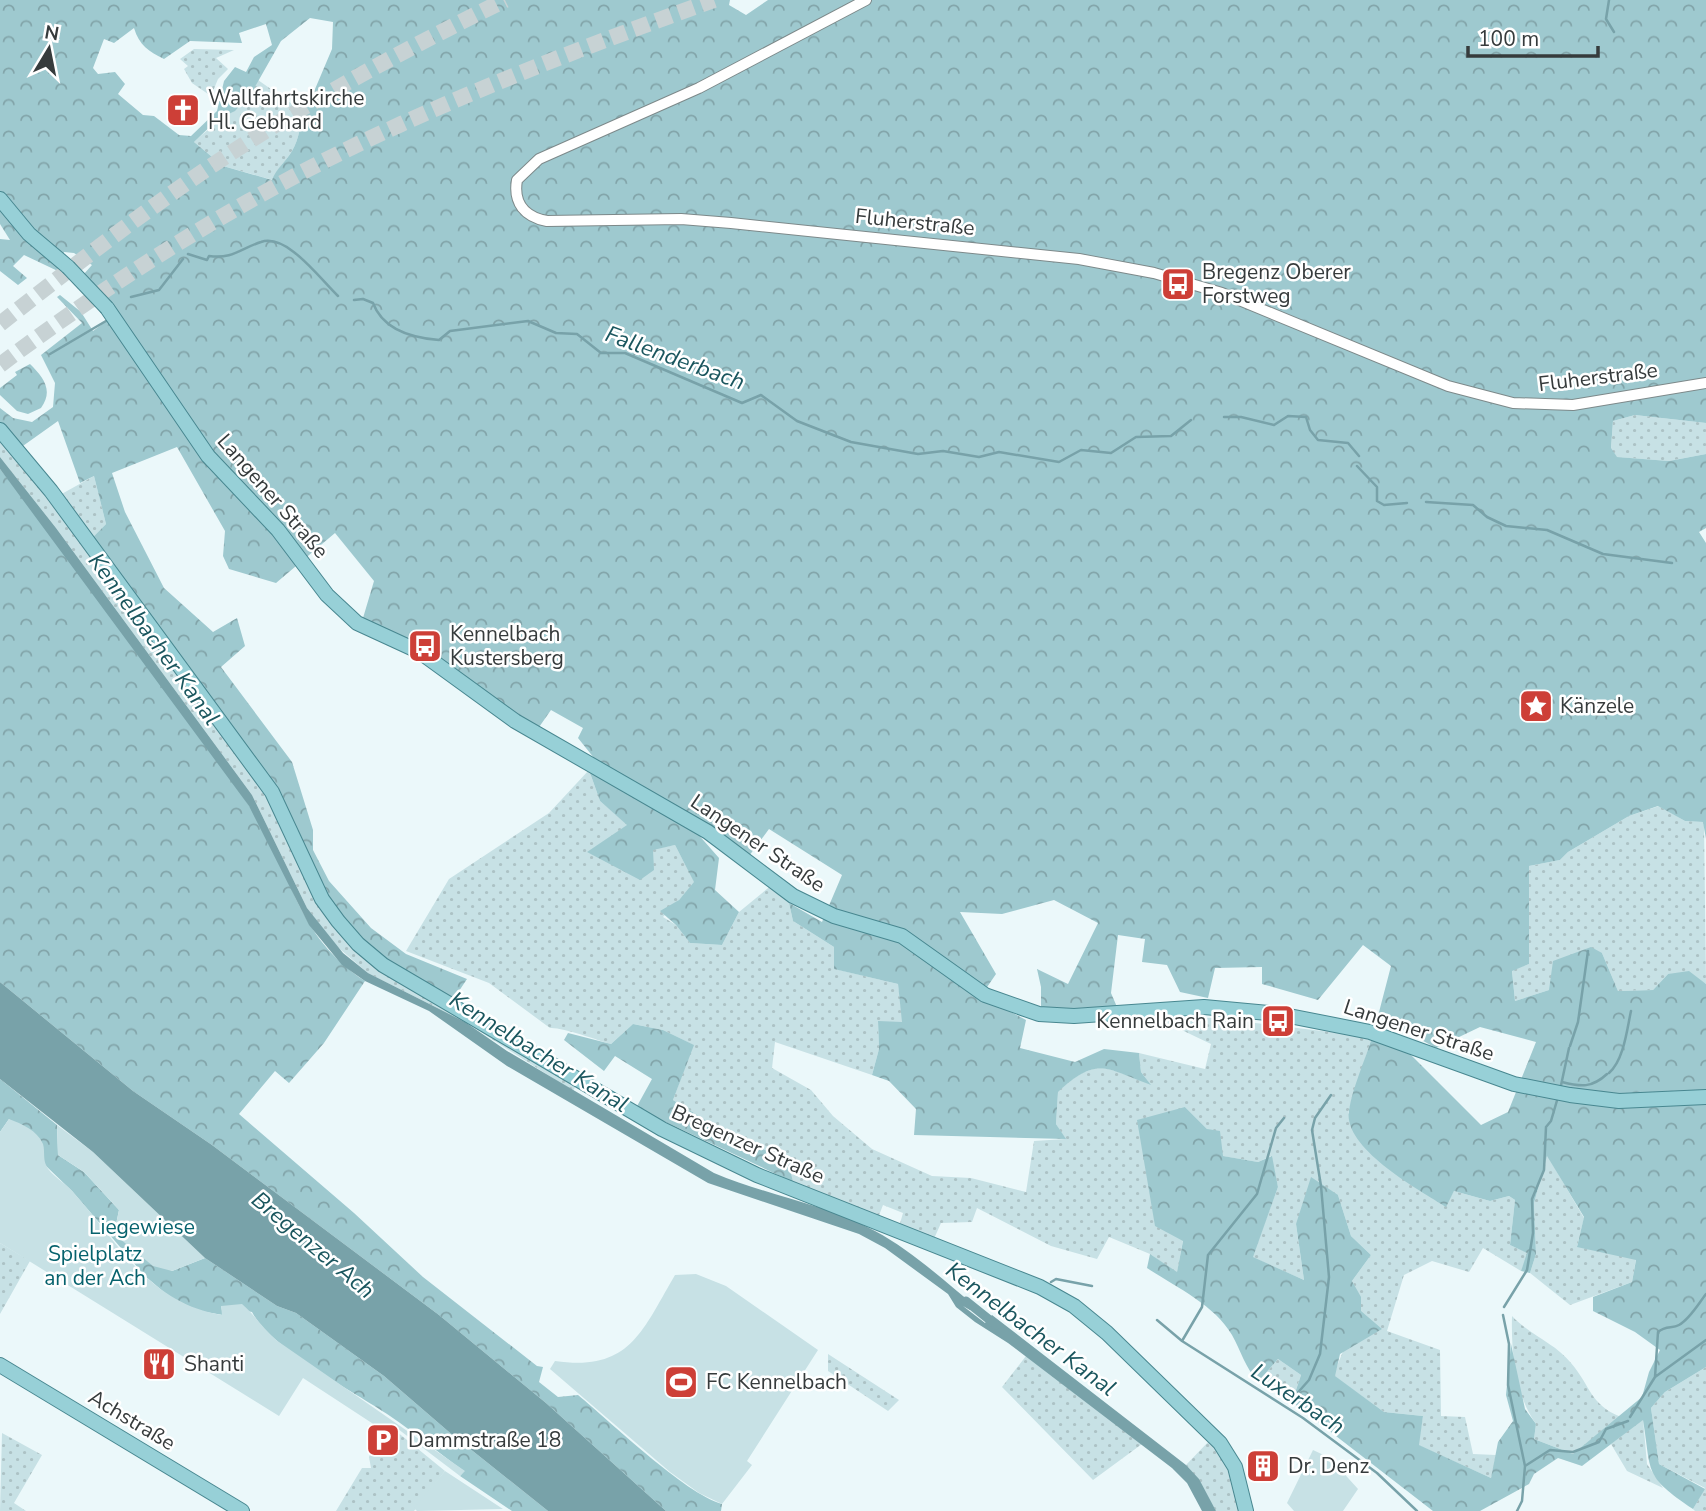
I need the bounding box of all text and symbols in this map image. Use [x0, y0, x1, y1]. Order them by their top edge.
north arrow [14, 14, 84, 84]
scale bar [1468, 14, 1598, 58]
text: N [43, 19, 61, 47]
text: 100 m [1478, 25, 1539, 53]
place label: Wallfahrtskirche Hl. Gebhard [208, 84, 364, 136]
church icon: Wallfahrtskirche Hl. Gebhard [164, 91, 202, 129]
street label: Fluherstraße [854, 202, 976, 242]
place label: Bregenz Oberer Forstweg [1202, 258, 1351, 310]
bus stop icon: Bregenz Oberer Forstweg [1159, 265, 1197, 303]
water label: Fallenderbach [601, 318, 749, 398]
street label: Fluherstraße [1537, 356, 1659, 398]
street label: Langener Straße [211, 428, 335, 564]
water label: Kennelbacher Kanal [81, 547, 227, 731]
place label: Kennelbach Kustersberg [450, 620, 564, 672]
bus stop icon: Kennelbach Kustersberg [406, 627, 444, 665]
place icon: Känzele [1517, 687, 1555, 725]
place label: Känzele [1560, 692, 1634, 720]
street label: Langener Straße [685, 788, 831, 898]
water label: Kennelbacher Kanal [444, 984, 634, 1120]
street label: Langener Straße [1340, 992, 1498, 1068]
bus stop icon: Kennelbach Rain [1259, 1002, 1297, 1040]
place label: Kennelbach Rain [1096, 1007, 1254, 1035]
street label: Bregenzer Straße [667, 1098, 829, 1190]
water label: Bregenzer Ach [245, 1184, 381, 1306]
park label: Liegewiese [89, 1213, 195, 1241]
park label: Spielplatz an der Ach [44, 1240, 146, 1292]
water label: Kennelbacher Kanal [939, 1255, 1123, 1403]
restaurant icon: Shanti [140, 1345, 178, 1383]
place label: Shanti [184, 1350, 244, 1378]
water label: Luxerbach [1245, 1356, 1351, 1442]
sports icon: FC Kennelbach [662, 1363, 700, 1401]
place label: FC Kennelbach [706, 1368, 847, 1396]
street label: Achstraße [83, 1383, 181, 1457]
parking icon: Dammstraße 18 [364, 1421, 402, 1459]
place label: Dammstraße 18 [408, 1426, 561, 1454]
building icon: Dr. Denz [1244, 1447, 1282, 1485]
place label: Dr. Denz [1288, 1452, 1370, 1480]

